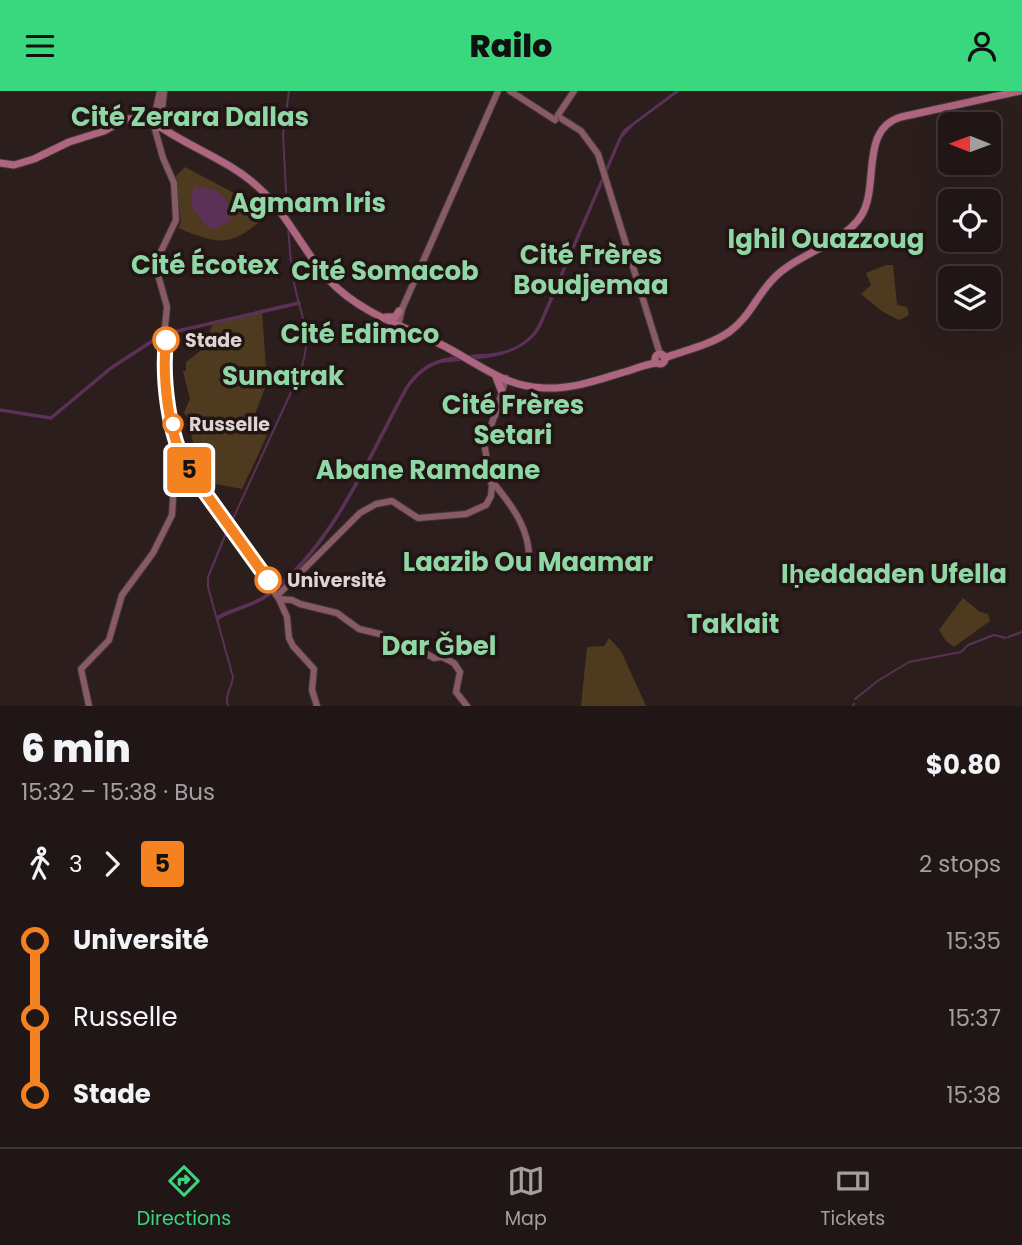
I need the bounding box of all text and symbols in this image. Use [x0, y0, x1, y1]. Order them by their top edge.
text: Railo [470, 23, 552, 68]
icon: menu [21, 27, 59, 65]
icon: person [963, 27, 1001, 65]
district label: Cité Zerara Dallas [71, 99, 309, 135]
north arrow [938, 112, 1001, 175]
map controls [938, 112, 1001, 329]
district label: Agmam Iris [230, 185, 386, 221]
button: locate [938, 189, 1001, 252]
district label: Ighil Ouazzoug [728, 221, 924, 257]
district label: Cité Frères Boudjemaa [513, 237, 669, 303]
district label: Cité Écotex [131, 247, 280, 283]
district label: Cité Somacob [291, 253, 479, 289]
button: layers [938, 266, 1001, 329]
district label: Cité Edimco [281, 316, 439, 352]
marker: Stade [153, 327, 179, 353]
place label: Stade [185, 327, 242, 354]
district label: Sunaṭrak [222, 358, 344, 394]
district label: Cité Frères Setari [442, 387, 584, 453]
place label: Russelle [189, 411, 270, 438]
marker: Russelle [163, 414, 183, 434]
line badge: 5 [166, 447, 212, 493]
district label: Abane Ramdane [316, 452, 540, 488]
text: 5 [181, 453, 197, 486]
district label: Laazib Ou Maamar [403, 544, 653, 580]
district label: Iḥeddaden Ufella [781, 556, 1007, 592]
marker: Université [255, 567, 281, 593]
place label: Université [287, 567, 386, 594]
district label: Taklait [687, 606, 779, 642]
district label: Dar Ǧbel [382, 628, 496, 664]
text: 6 min [21, 722, 131, 775]
text: $0.80 [926, 747, 1001, 783]
text: 15:32 – 15:38 · Bus [21, 776, 215, 808]
icon: walk [21, 845, 59, 883]
icon: forward [93, 845, 131, 883]
text: 5 [155, 847, 170, 880]
text: 3 [69, 848, 83, 880]
text: 2 stops [919, 848, 1001, 880]
text: Université [73, 922, 209, 958]
text: 15:35 [946, 925, 1001, 957]
text: Russelle [73, 999, 178, 1035]
text: 15:37 [948, 1002, 1001, 1034]
text: Stade [73, 1076, 151, 1112]
text: 15:38 [946, 1079, 1001, 1111]
tab: Directions [137, 1162, 231, 1233]
tab: Map [505, 1162, 547, 1233]
tab: Tickets [820, 1162, 885, 1233]

